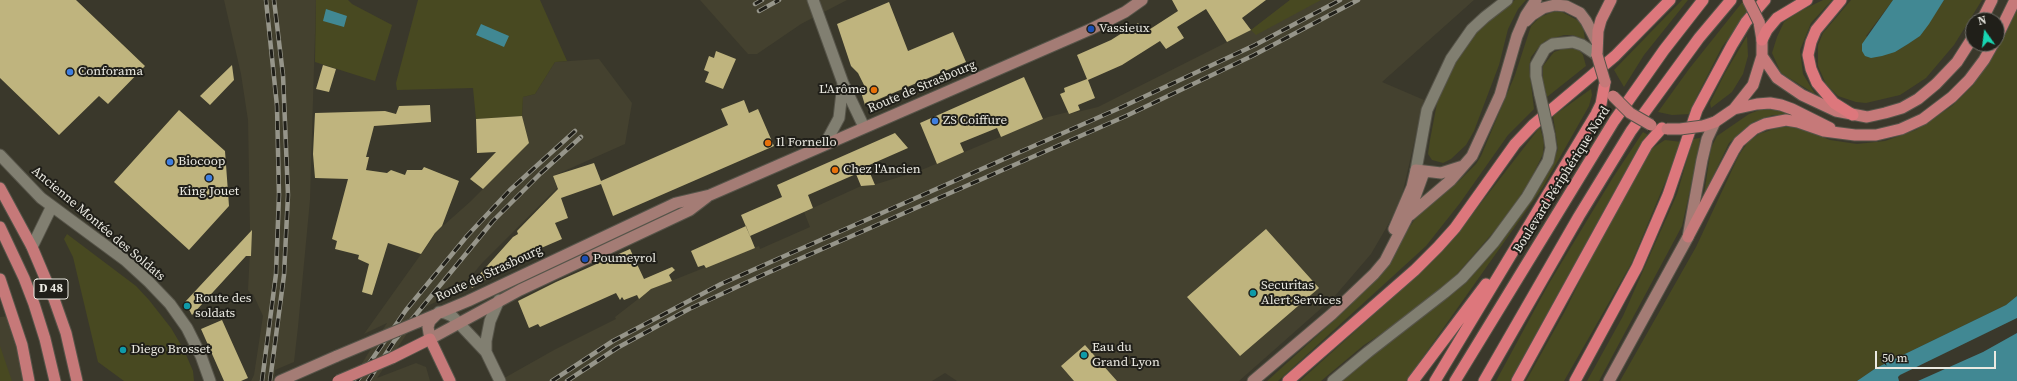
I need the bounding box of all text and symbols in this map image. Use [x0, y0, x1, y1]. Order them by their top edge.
north arrow [1965, 12, 2005, 52]
text: N [1977, 13, 1988, 29]
place label: Vassieux [1099, 21, 1150, 37]
marker: Vassieux [1086, 24, 1096, 34]
street label: Route de Strasbourg [865, 57, 979, 117]
place label: Conforama [78, 64, 143, 80]
marker: Conforama [65, 67, 75, 77]
place label: L'Arôme [819, 82, 866, 98]
marker: L'Arôme [869, 85, 879, 95]
street label: Boulevard Périphérique Nord [1510, 104, 1614, 256]
place label: ZS Coiffure [943, 113, 1007, 129]
marker: ZS Coiffure [930, 116, 940, 126]
place label: Il Fornello [776, 135, 837, 151]
marker: Il Fornello [763, 138, 773, 148]
place label: Biocoop [178, 154, 225, 170]
marker: Biocoop [165, 157, 175, 167]
place label: Chez l'Ancien [843, 162, 921, 178]
street label: Ancienne Montée des Soldats [28, 164, 168, 284]
marker: Chez l'Ancien [830, 165, 840, 175]
marker: King Jouet [204, 173, 214, 183]
place label: King Jouet [179, 184, 239, 200]
street label: Route de Strasbourg [433, 242, 545, 306]
place label: Poumeyrol [593, 251, 656, 267]
marker: Poumeyrol [580, 254, 590, 264]
place label: Securitas Alert Services [1261, 278, 1341, 309]
road number: D 48 [34, 279, 68, 299]
marker: Securitas Alert Services [1248, 288, 1258, 298]
place label: Route des soldats [195, 291, 251, 322]
marker: Route des soldats [182, 301, 192, 311]
place label: Eau du Grand Lyon [1092, 340, 1160, 371]
place label: Diego Brosset [131, 342, 210, 358]
scale bar [1877, 343, 1998, 369]
marker: Diego Brosset [118, 345, 128, 355]
marker: Eau du Grand Lyon [1079, 350, 1089, 360]
text: 50 m [1882, 350, 1908, 366]

